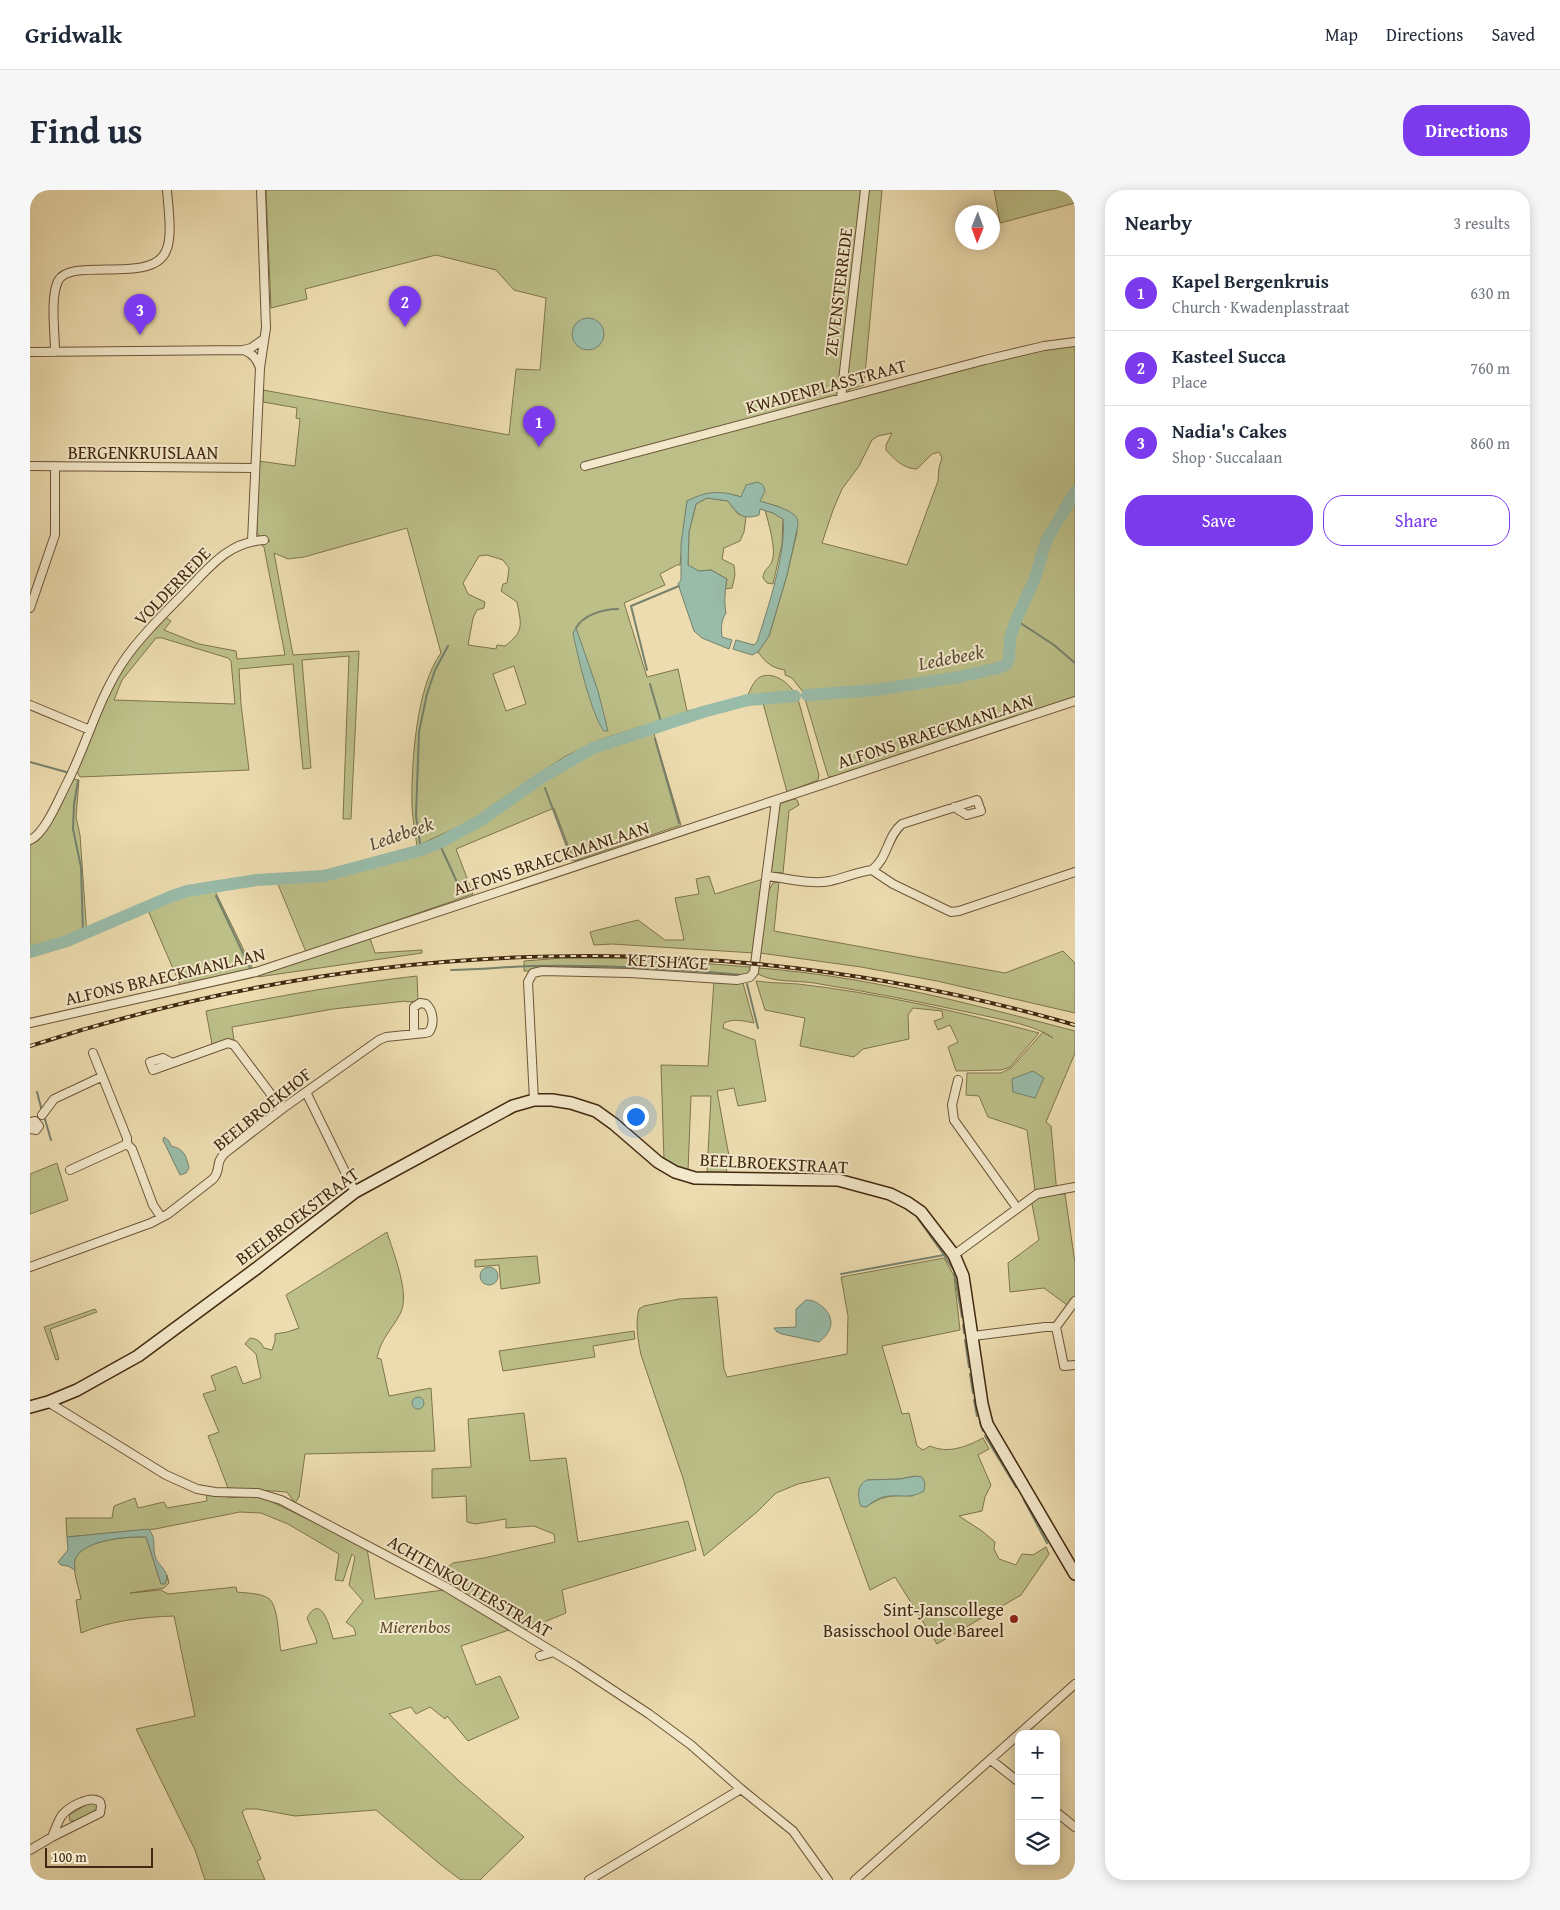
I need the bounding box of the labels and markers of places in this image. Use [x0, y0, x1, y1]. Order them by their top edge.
pin: 2 [389, 286, 421, 327]
pin: 3 [124, 294, 156, 335]
pin: 1 [523, 406, 555, 447]
place label: Sint-Janscollege Basisschool Oude Bareel [823, 1596, 1004, 1644]
marker: Sint-Janscollege Basisschool Oude Bareel [1008, 1613, 1020, 1625]

